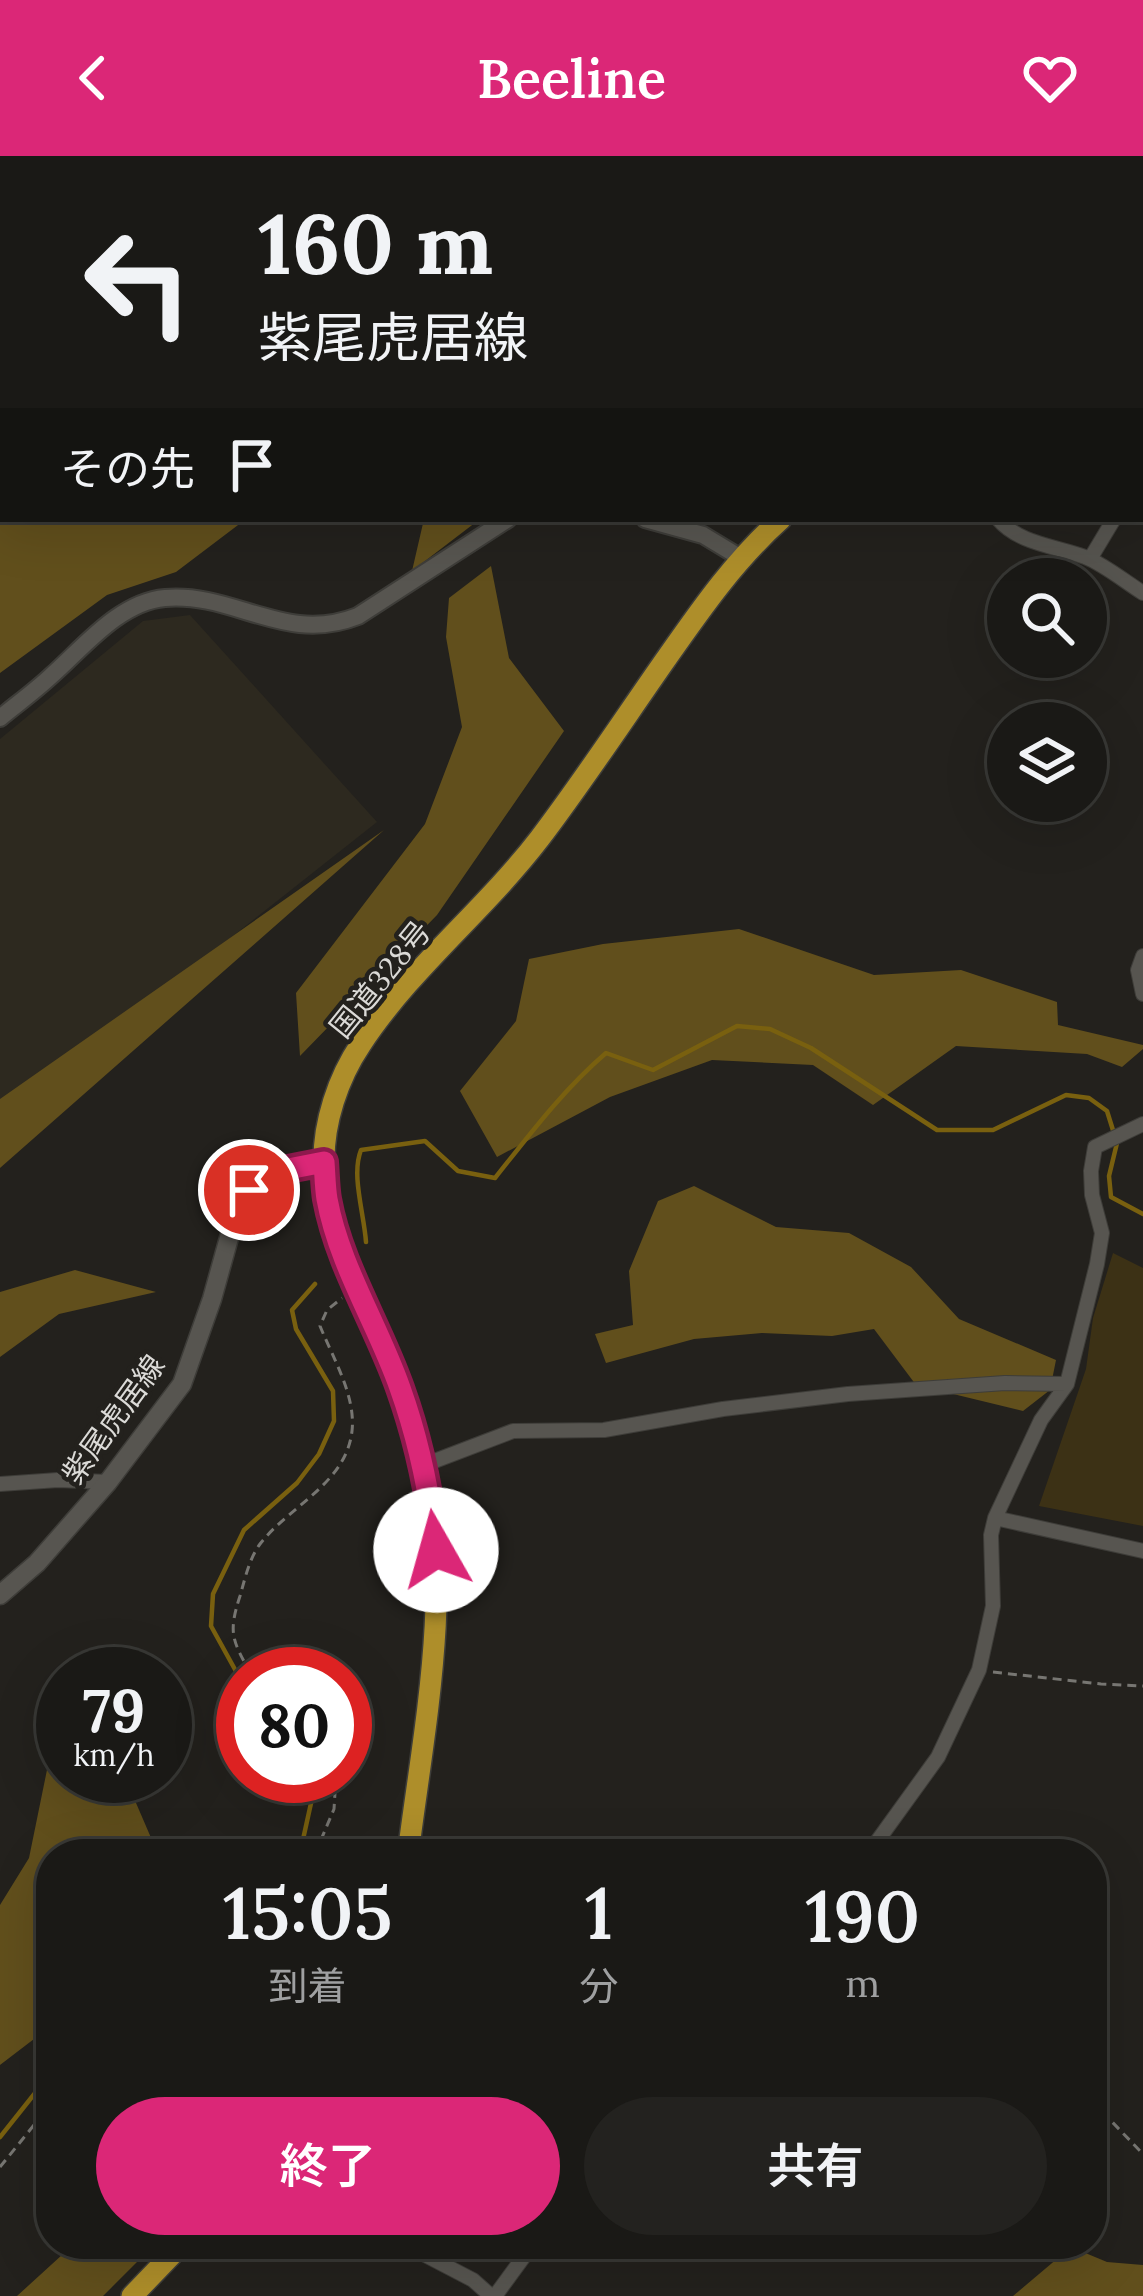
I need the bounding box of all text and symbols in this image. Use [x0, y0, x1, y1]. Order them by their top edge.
text: Beeline [477, 44, 666, 113]
icon: back [60, 45, 126, 111]
icon: heart [1017, 45, 1083, 111]
text: 160 m [258, 189, 493, 297]
icon: left [60, 204, 216, 360]
text: 紫尾虎居線 [258, 303, 528, 372]
icon: arrive [219, 432, 285, 498]
text: その先 [60, 440, 195, 497]
map controls [987, 558, 1107, 822]
button: search [987, 558, 1107, 678]
button: layers [987, 702, 1107, 822]
street label: 国道328号 [321, 913, 439, 1045]
pin [198, 1139, 300, 1241]
icon: arrive [216, 1157, 282, 1223]
street label: 紫尾虎居線 [54, 1347, 172, 1491]
position arrow [373, 1487, 499, 1613]
speed limit sign: 80 [216, 1647, 372, 1803]
text: 79 [83, 1672, 145, 1748]
text: km/h [73, 1736, 155, 1774]
text: 15:05 [223, 1867, 392, 1959]
text: 1 [585, 1867, 613, 1959]
text: 190 [805, 1870, 920, 1962]
text: m [845, 1958, 880, 2008]
text: 到着 [269, 1961, 347, 2011]
text: 分 [579, 1961, 618, 2011]
button: 終了 [96, 2097, 560, 2235]
button: 共有 [584, 2097, 1047, 2235]

